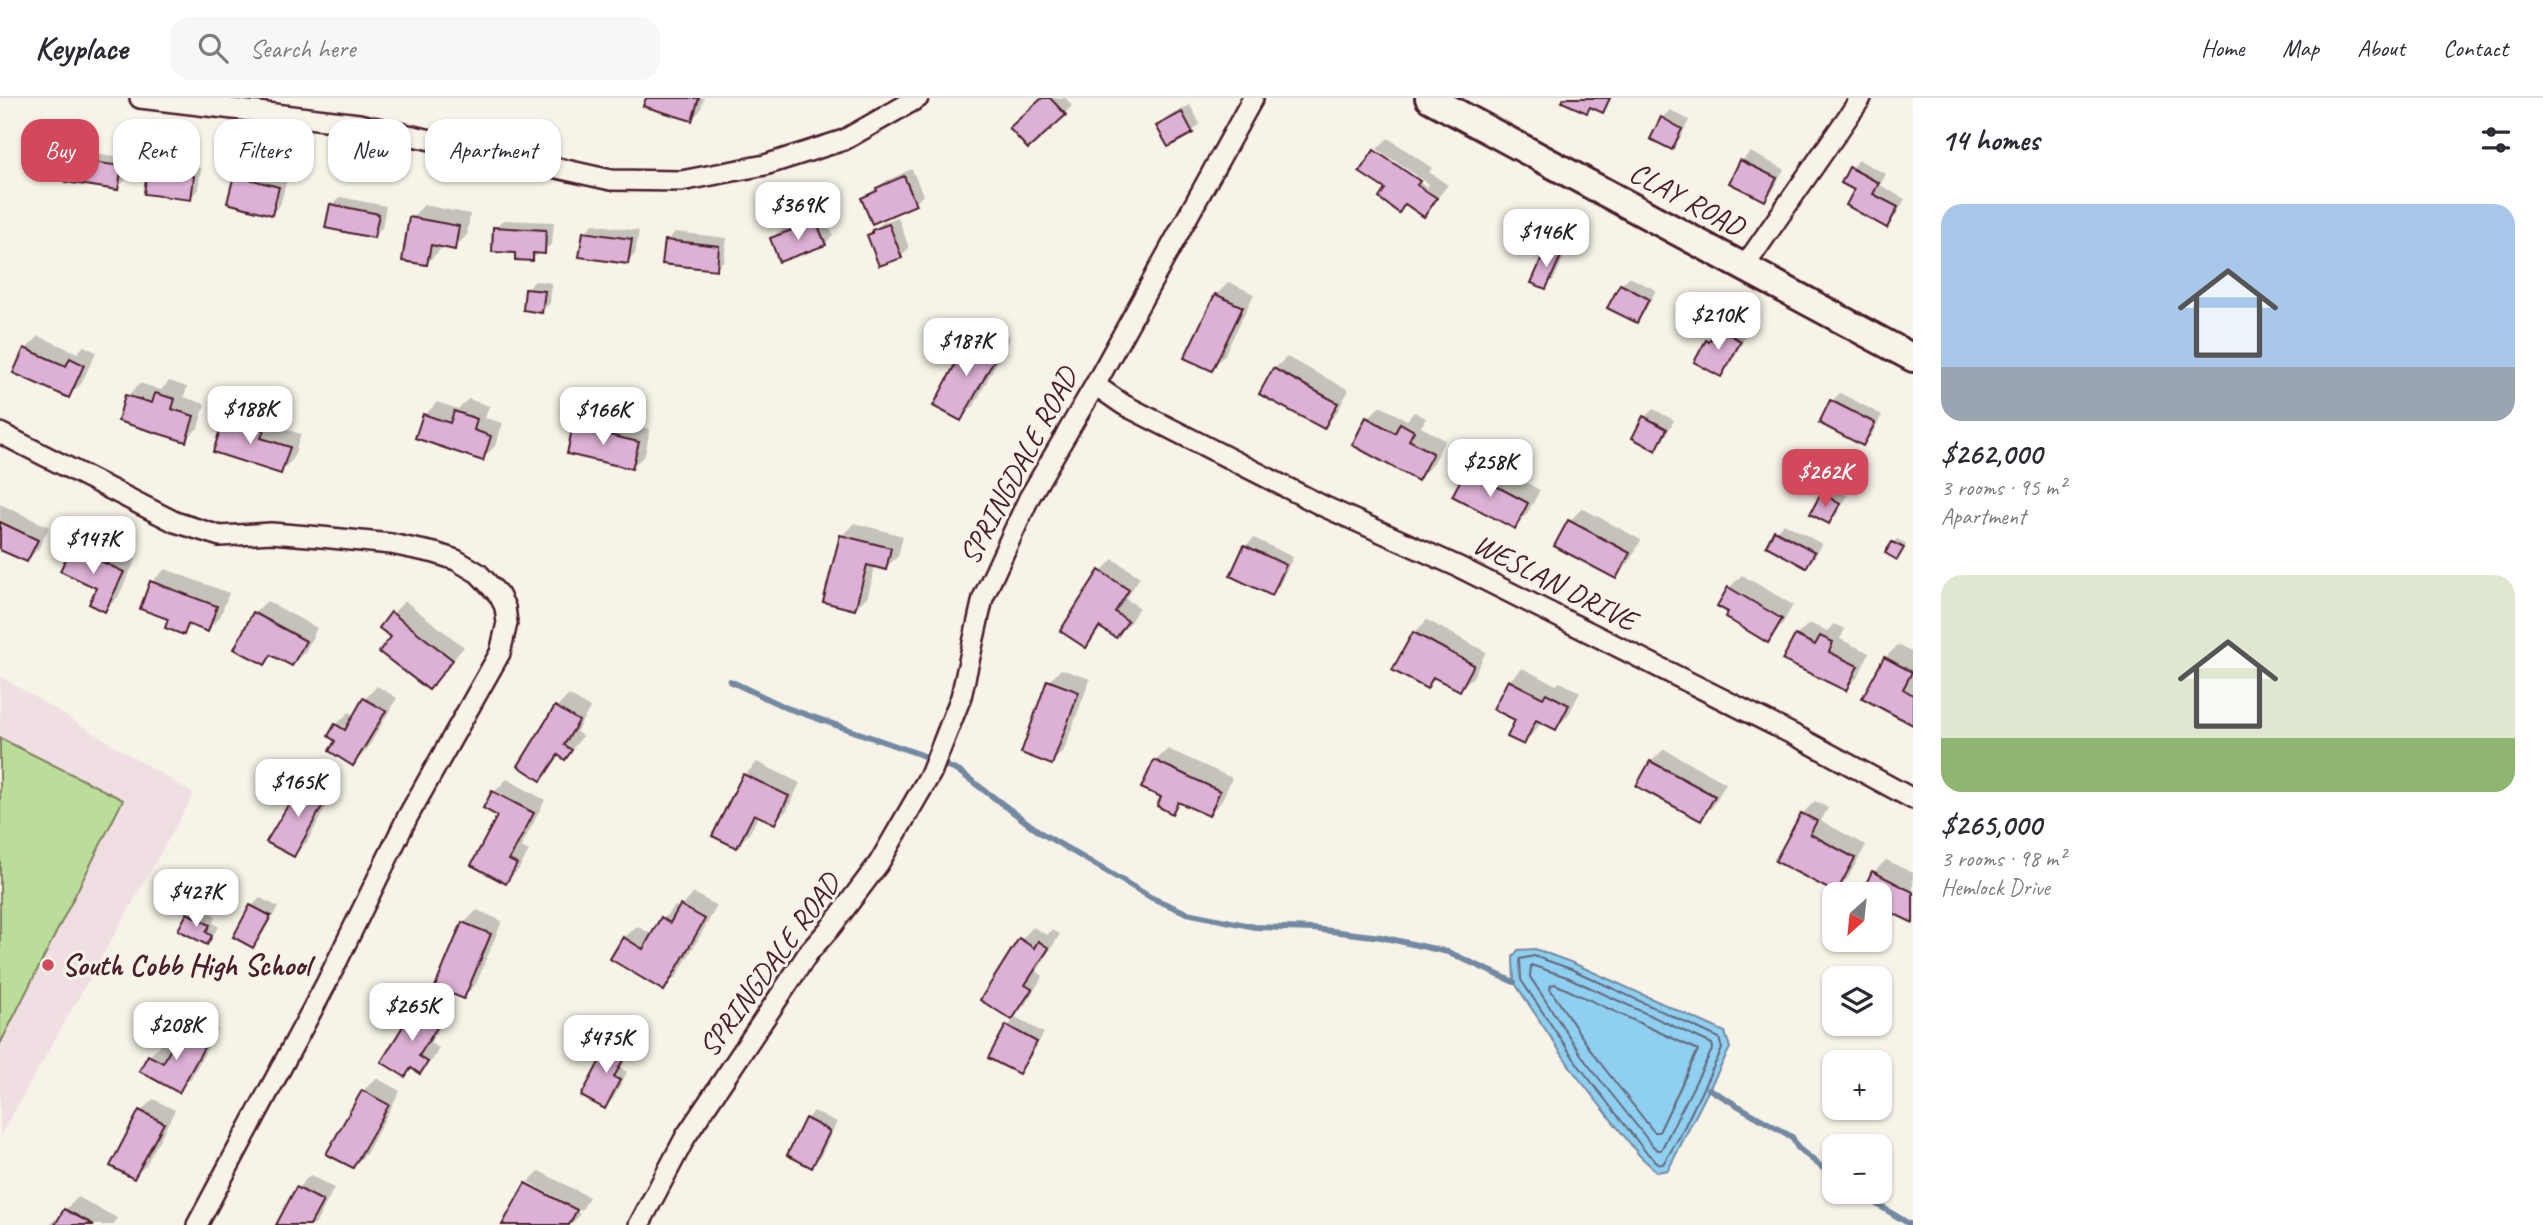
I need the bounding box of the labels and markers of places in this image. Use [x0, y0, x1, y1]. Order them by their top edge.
pin: $369K [749, 183, 847, 242]
pin: $146K [1497, 209, 1595, 269]
pin: $210K [1669, 292, 1767, 352]
pin: $187K [917, 318, 1015, 378]
pin: $188K [201, 386, 299, 446]
pin: $166K [554, 388, 652, 447]
pin: $258K [1441, 440, 1539, 499]
pin: $262K [1776, 450, 1874, 509]
pin: $147K [44, 517, 142, 576]
pin: $165K [249, 760, 347, 819]
pin: $427K [147, 870, 245, 929]
place label: South Cobb High School [62, 946, 316, 984]
marker: South Cobb High School [40, 957, 56, 973]
pin: $265K [363, 984, 461, 1043]
pin: $208K [127, 1002, 225, 1062]
pin: $475K [557, 1016, 655, 1075]

